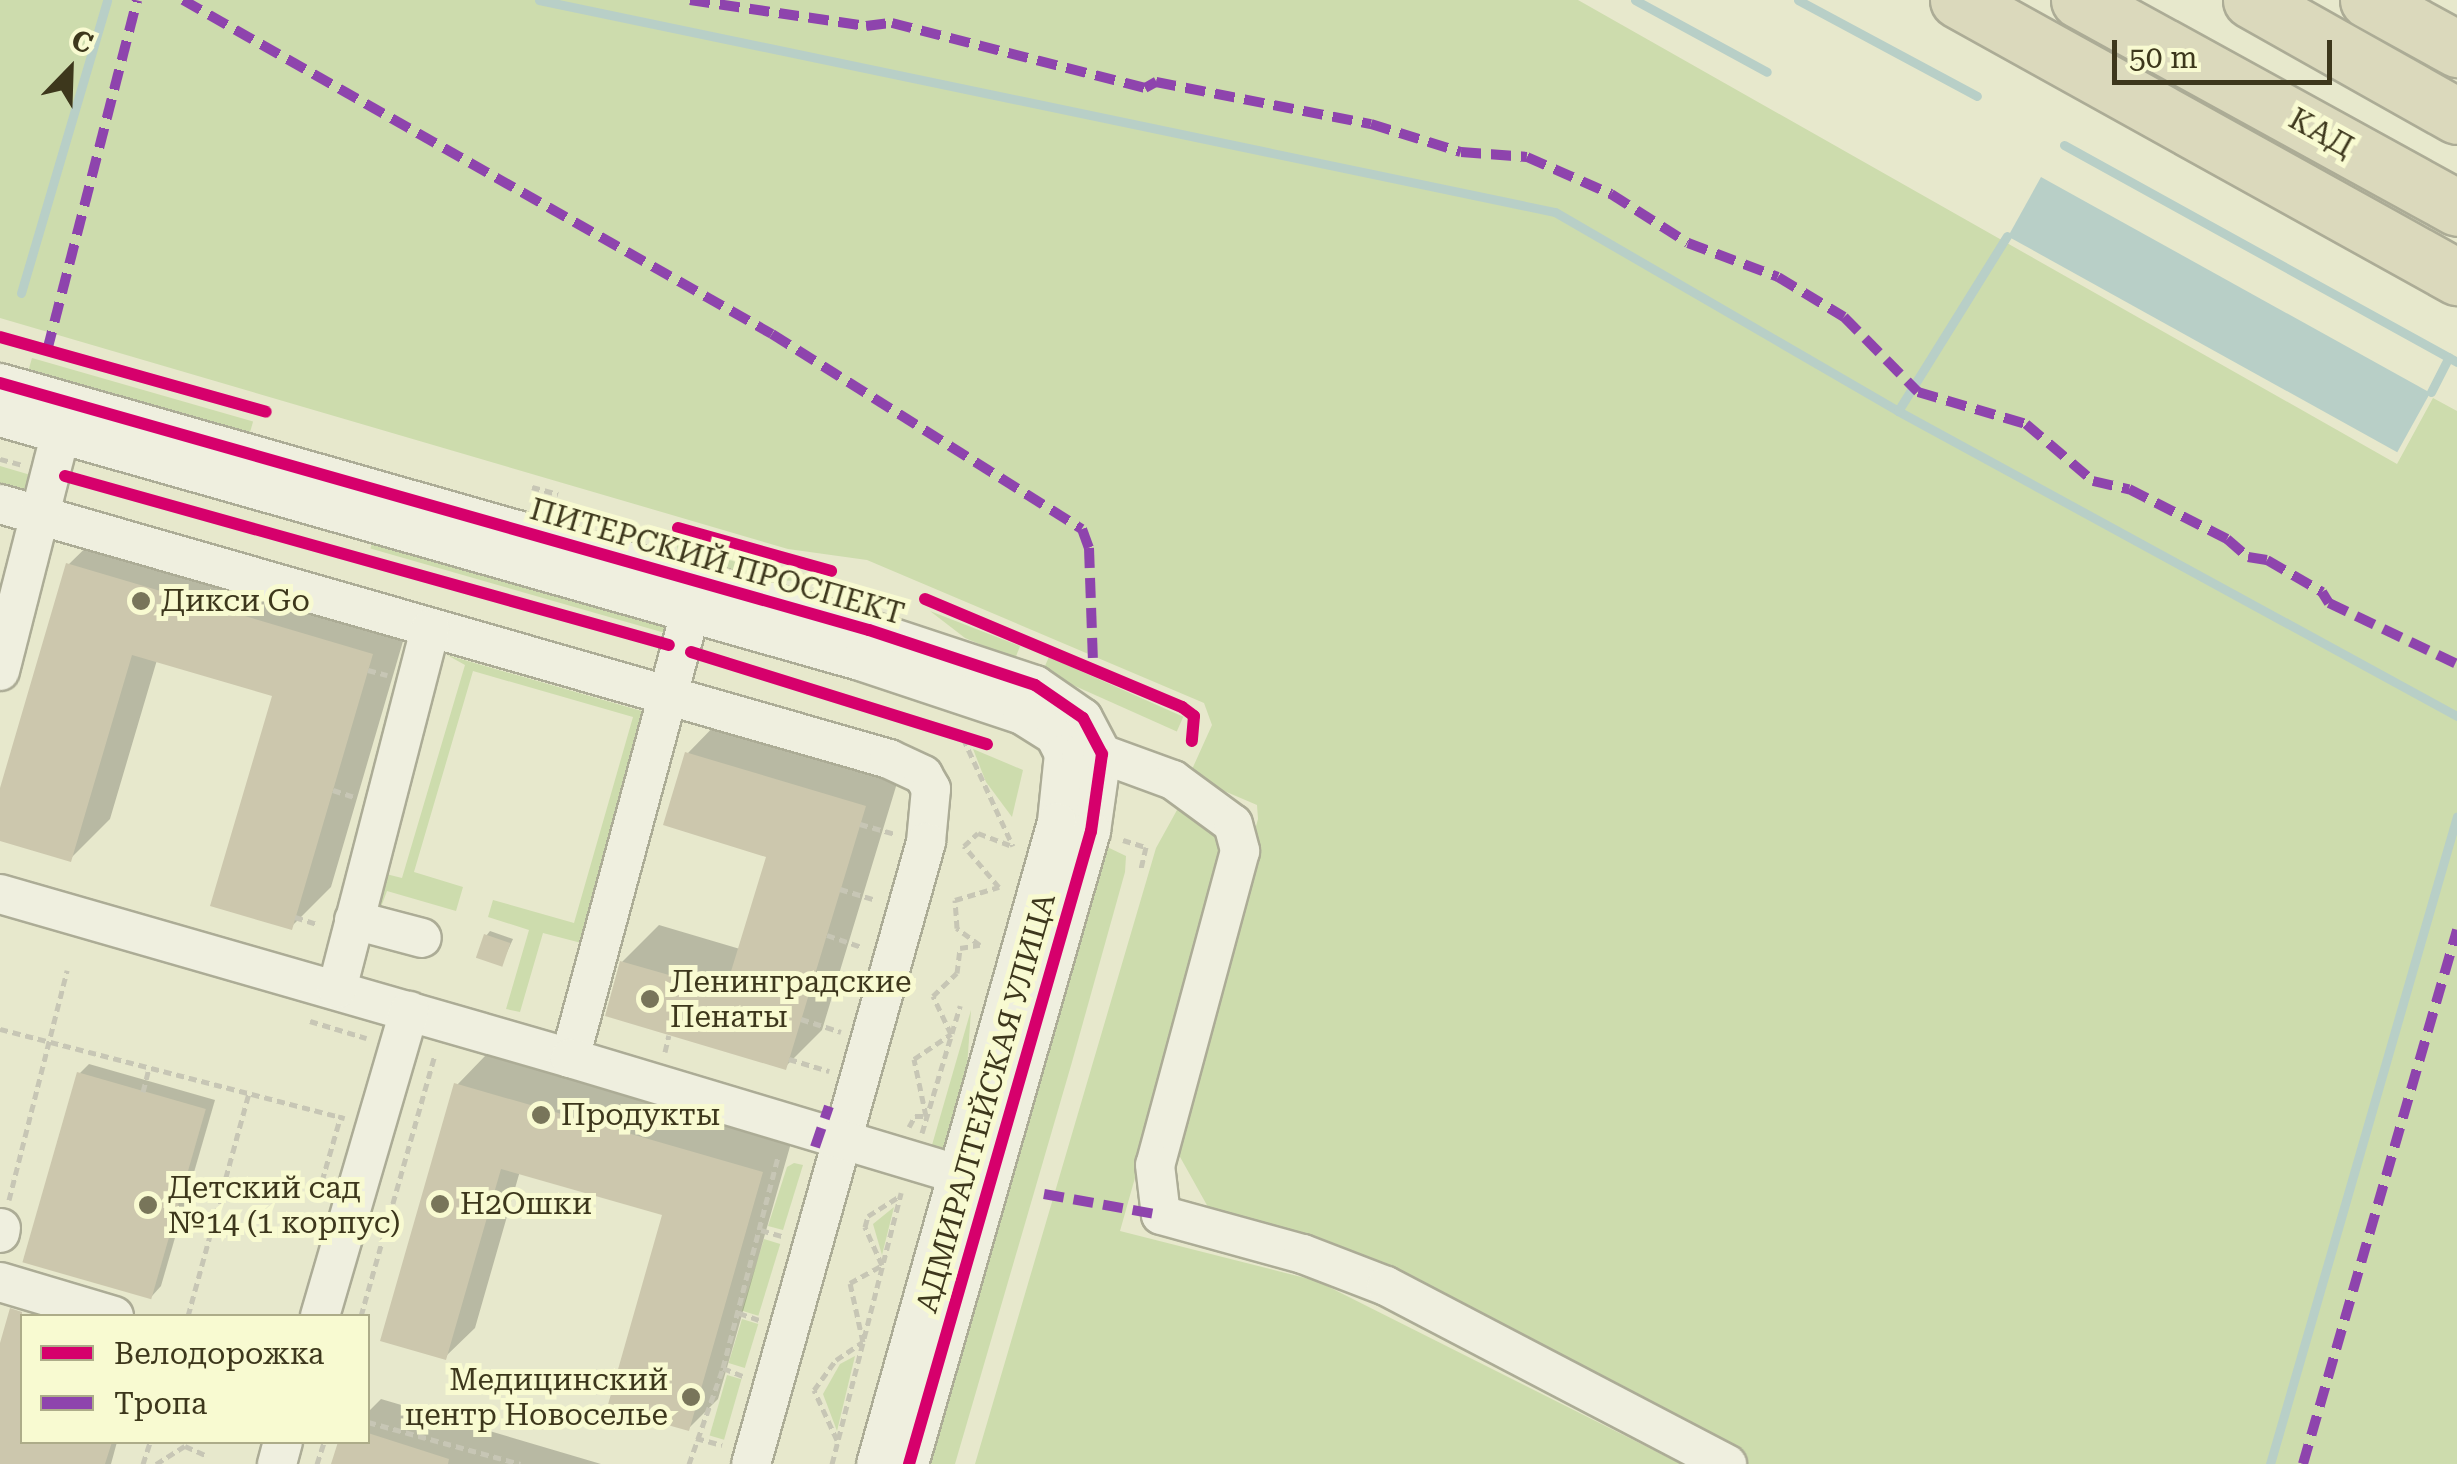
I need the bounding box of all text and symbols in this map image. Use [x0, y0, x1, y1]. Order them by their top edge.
north arrow [20, 20, 120, 120]
scale bar [2117, 20, 2337, 82]
text: С [66, 23, 97, 61]
text: 50 m [2129, 40, 2198, 75]
street label: КАД [2283, 101, 2359, 165]
street label: ПИТЕРСКИЙ ПРОСПЕКТ [526, 491, 908, 633]
place label: Дикси Go [161, 583, 310, 619]
marker: Дикси Go [130, 590, 152, 612]
street label: АДМИРАЛТЕЙСКАЯ УЛИЦА [909, 889, 1063, 1317]
place label: Ленинградские Пенаты [670, 964, 911, 1034]
marker: Ленинградские Пенаты [639, 988, 661, 1010]
place label: Продукты [561, 1097, 720, 1133]
marker: Продукты [530, 1104, 552, 1126]
place label: Детский сад №14 (1 корпус) [168, 1170, 400, 1240]
place label: H2Oшки [460, 1186, 592, 1222]
marker: H2Oшки [429, 1193, 451, 1215]
marker: Детский сад №14 (1 корпус) [137, 1194, 159, 1216]
legend [20, 1314, 370, 1444]
text: Велодорожка [114, 1336, 324, 1371]
place label: Медицинский центр Новоселье [405, 1362, 668, 1432]
marker: Медицинский центр Новоселье [678, 1384, 704, 1410]
text: Тропа [114, 1386, 207, 1421]

